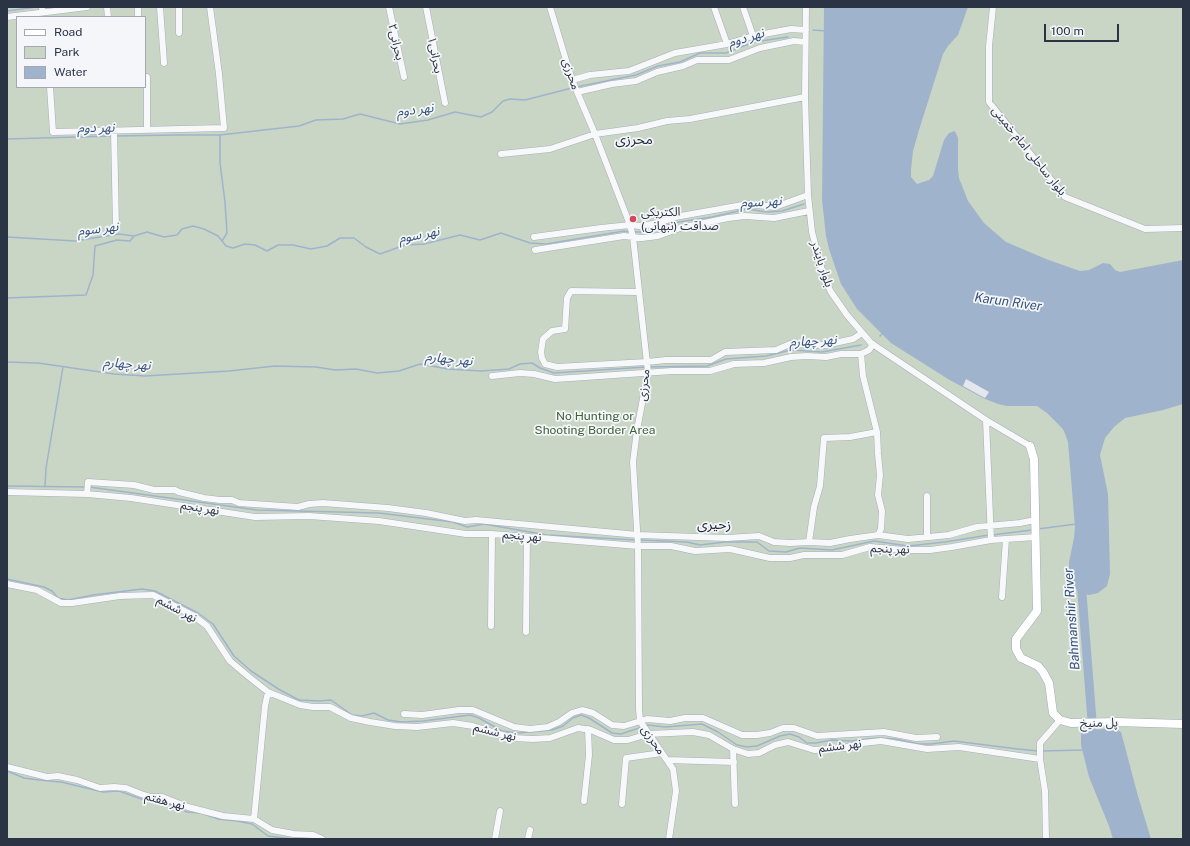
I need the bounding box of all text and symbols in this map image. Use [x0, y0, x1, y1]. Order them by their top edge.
legend [16, 16, 146, 88]
scale bar [1046, 16, 1121, 42]
street label: بحرانی۲ [385, 22, 407, 62]
text: 100 m [1051, 24, 1084, 38]
text: Road [54, 25, 82, 39]
water label: نهر دوم [726, 25, 766, 51]
street label: بحرانی۱ [424, 35, 446, 75]
text: Park [54, 45, 80, 59]
street label: محرزی [559, 56, 583, 92]
text: Water [54, 65, 87, 79]
water label: نهر دوم [396, 100, 434, 120]
street label: بلوار ساحلی امام خمینی [989, 103, 1069, 199]
water label: نهر دوم [78, 120, 114, 136]
district label: محرزی [615, 132, 653, 148]
water label: نهر سوم [740, 193, 782, 211]
place label: الکتریکی صداقت (نبهانی) [641, 205, 719, 233]
marker: الکتریکی صداقت (نبهانی) [628, 214, 638, 224]
water label: نهر سوم [77, 219, 119, 239]
water label: نهر سوم [397, 223, 441, 247]
street label: بلوار بایندر [808, 239, 836, 289]
water label: Karun River [973, 290, 1043, 314]
water label: نهر چهارم [789, 332, 837, 350]
water label: نهر چهارم [425, 349, 473, 369]
water label: نهر چهارم [103, 355, 151, 373]
street label: محرزی [635, 368, 653, 402]
park label: No Hunting or Shooting Border Area [535, 409, 655, 437]
street label: نهر پنجم [180, 498, 220, 518]
district label: زحیری [697, 517, 731, 533]
street label: نهر پنجم [502, 527, 542, 545]
street label: نهر پنجم [870, 541, 910, 557]
water label: Bahmanshir River [1061, 568, 1083, 670]
street label: نهر ششم [154, 592, 200, 626]
street label: پل منیخ [1080, 715, 1118, 731]
street label: نهر ششم [472, 720, 518, 744]
street label: محرزی [638, 723, 668, 757]
street label: نهر ششم [818, 736, 862, 756]
street label: نهر هفتم [143, 789, 187, 813]

